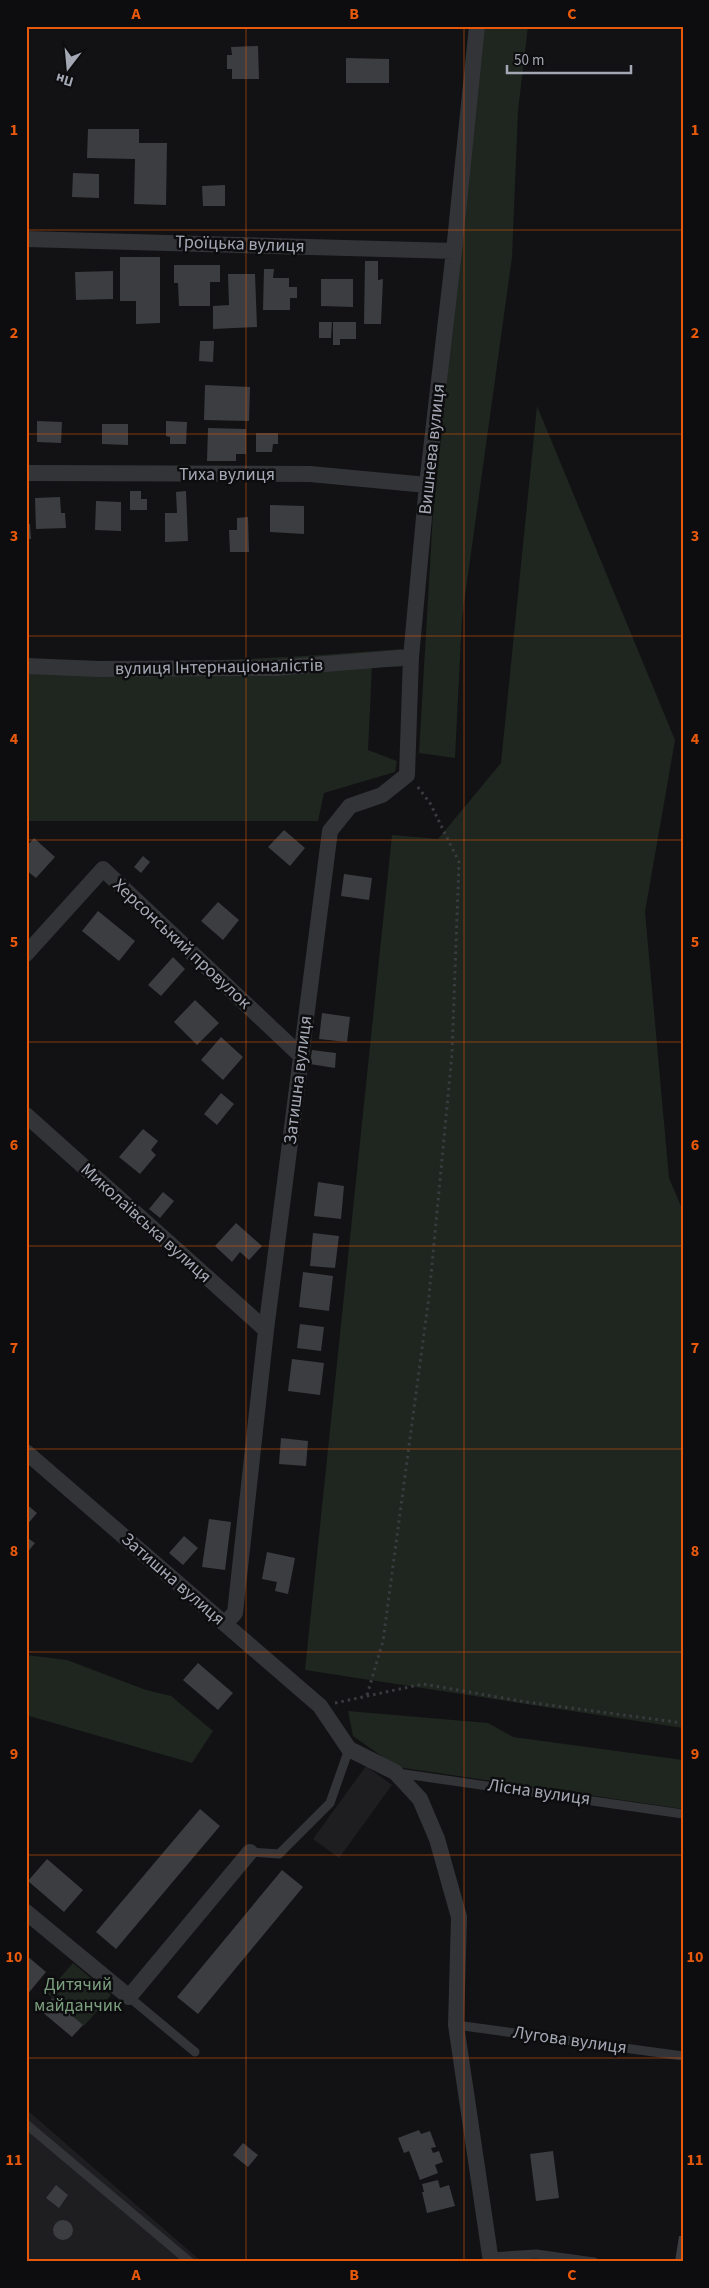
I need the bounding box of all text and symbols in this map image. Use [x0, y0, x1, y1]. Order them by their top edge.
text: A [130, 3, 141, 25]
text: B [349, 3, 359, 25]
text: C [567, 3, 577, 25]
north arrow [42, 42, 92, 92]
scale bar [507, 42, 630, 74]
text: 50 m [514, 50, 544, 71]
text: Пн [54, 68, 76, 92]
text: 1 [10, 119, 18, 141]
text: 1 [691, 119, 699, 141]
street label: Троїцька вулиця [175, 229, 305, 259]
text: 2 [10, 322, 18, 344]
text: 2 [691, 322, 699, 344]
street label: Вишнева вулиця [413, 382, 451, 516]
street label: Тиха вулиця [179, 462, 275, 487]
text: 3 [10, 525, 18, 547]
text: 3 [691, 525, 699, 547]
street label: вулиця Інтернаціоналістів [115, 653, 323, 681]
text: 4 [10, 728, 19, 750]
text: 4 [691, 728, 700, 750]
street label: Херсонський провулок [107, 873, 257, 1015]
text: 5 [10, 931, 18, 953]
text: 5 [691, 931, 699, 953]
street label: Затишна вулиця [278, 1014, 318, 1146]
text: 6 [10, 1134, 18, 1156]
text: 6 [691, 1134, 699, 1156]
street label: Миколаївська вулиця [75, 1157, 217, 1289]
text: 7 [10, 1337, 18, 1359]
text: 7 [691, 1337, 699, 1359]
street label: Затишна вулиця [116, 1527, 230, 1631]
text: 8 [10, 1540, 18, 1562]
text: 8 [691, 1540, 699, 1562]
text: 9 [10, 1743, 18, 1765]
text: 9 [691, 1743, 699, 1765]
street label: Лісна вулиця [486, 1772, 592, 1812]
text: 10 [6, 1946, 22, 1968]
text: 10 [687, 1946, 703, 1968]
park label: Дитячий майданчик [34, 1972, 122, 2018]
street label: Лугова вулиця [512, 2020, 628, 2060]
text: 11 [6, 2149, 22, 2171]
text: 11 [687, 2149, 703, 2171]
text: A [130, 2264, 141, 2286]
text: B [349, 2264, 359, 2286]
text: C [567, 2264, 577, 2286]

